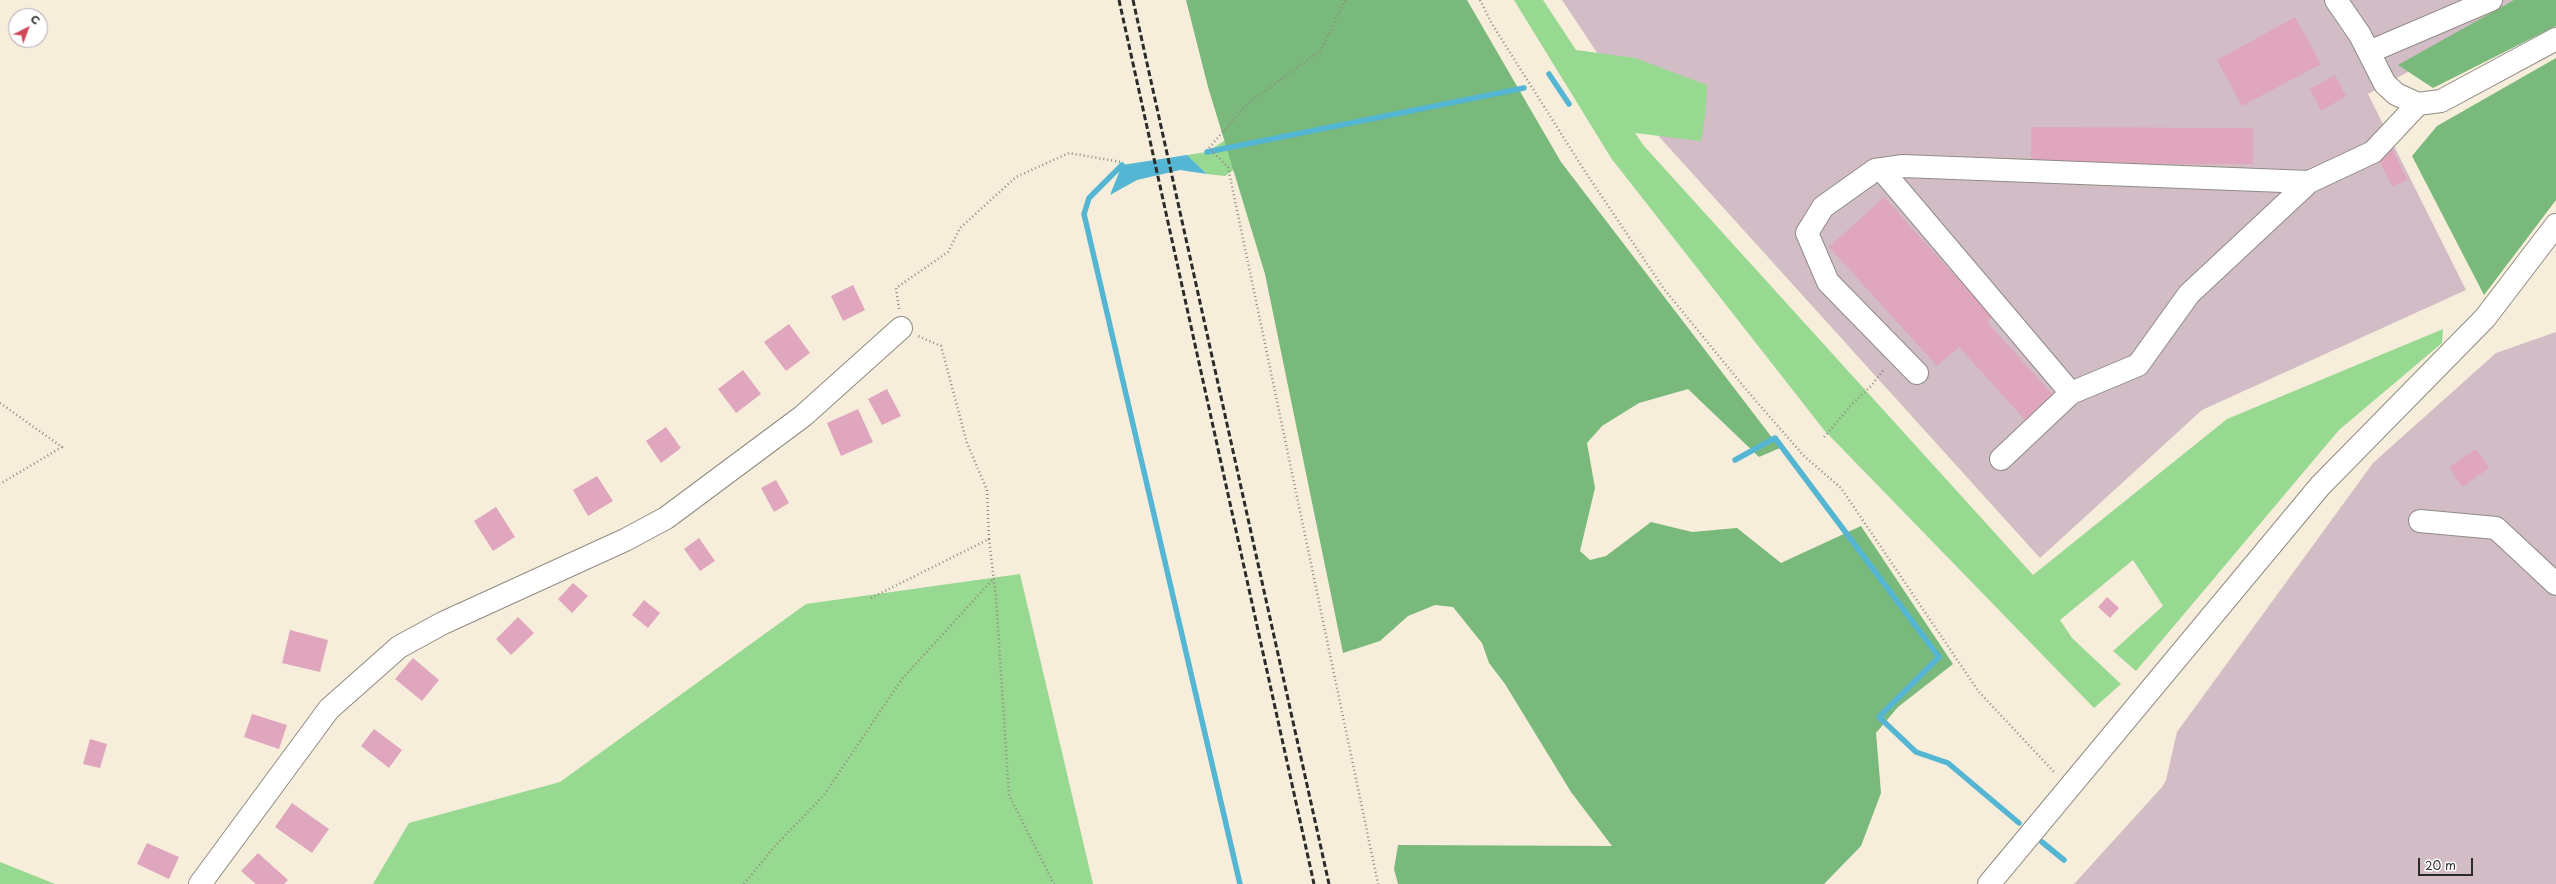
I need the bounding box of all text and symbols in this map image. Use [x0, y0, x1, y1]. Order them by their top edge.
north arrow [8, 8, 48, 48]
text: С [27, 10, 44, 29]
scale bar [2420, 850, 2475, 876]
text: 20 m [2425, 856, 2456, 874]

